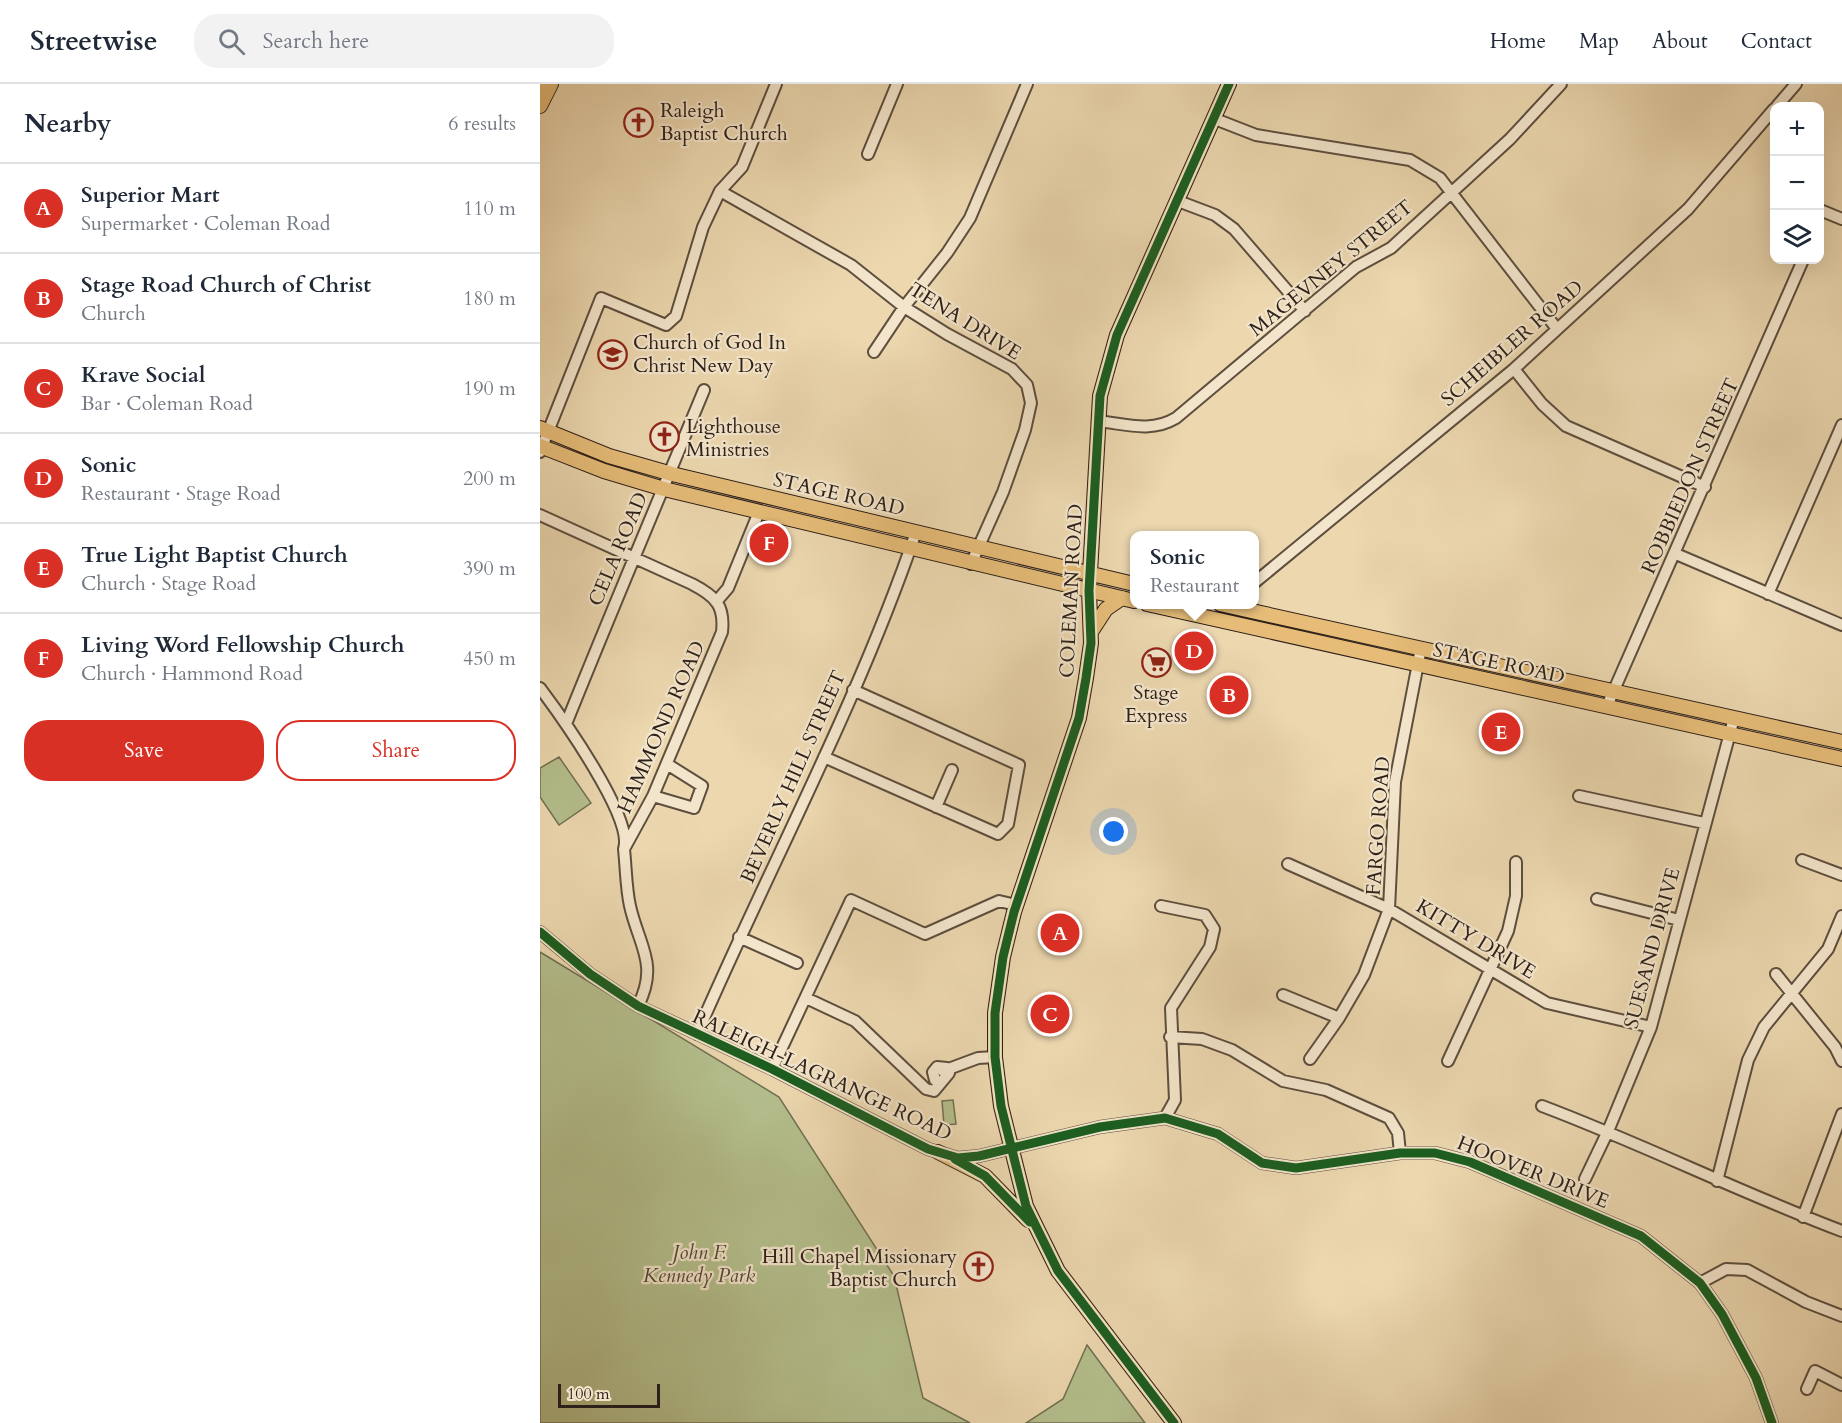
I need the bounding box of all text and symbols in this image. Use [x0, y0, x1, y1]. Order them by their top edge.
search box [194, 14, 614, 68]
text: Streetwise [30, 22, 158, 60]
icon: search [215, 25, 248, 58]
text: Search here [263, 26, 369, 56]
text: Home [1490, 27, 1546, 56]
text: Map [1579, 27, 1619, 56]
text: About [1652, 27, 1708, 56]
text: Contact [1741, 27, 1812, 56]
place label: Raleigh Baptist Church [660, 97, 788, 147]
map controls [1770, 102, 1824, 264]
button: + [1770, 102, 1824, 156]
text: Nearby [24, 106, 112, 141]
church icon: Raleigh Baptist Church [623, 106, 655, 138]
text: 6 results [448, 110, 516, 137]
button: − [1770, 156, 1824, 210]
text: Superior Mart [81, 180, 220, 210]
street label: MAGEVNEY STREET [1243, 193, 1419, 343]
text: A [36, 195, 51, 222]
text: 110 m [463, 195, 516, 222]
text: Supermarket · Coleman Road [81, 210, 330, 237]
button: layers [1770, 210, 1824, 264]
text: Stage Road Church of Christ [81, 270, 371, 300]
street label: SCHEIBLER ROAD [1435, 274, 1589, 412]
street label: TENA DRIVE [904, 276, 1026, 366]
text: B [36, 285, 51, 312]
text: 180 m [463, 285, 516, 312]
text: Church [81, 300, 146, 327]
place label: Church of God In Christ New Day [633, 329, 787, 379]
school or university icon: Church of God In Christ New Day [596, 338, 628, 370]
text: Krave Social [81, 360, 205, 390]
street label: ROBBIEDON STREET [1635, 374, 1745, 578]
text: C [36, 375, 51, 402]
text: 190 m [463, 375, 516, 402]
text: Bar · Coleman Road [81, 390, 253, 417]
place label: Lighthouse Ministries [686, 413, 781, 463]
church icon: Lighthouse Ministries [649, 421, 681, 453]
text: Sonic [81, 450, 136, 480]
text: D [35, 465, 52, 492]
text: 200 m [463, 465, 516, 492]
street label: STAGE ROAD [771, 466, 907, 522]
text: Restaurant · Stage Road [81, 480, 281, 507]
street label: CELA ROAD [582, 488, 654, 610]
street label: COLEMAN ROAD [1053, 503, 1089, 679]
pin: F [750, 520, 788, 566]
popup [1130, 531, 1259, 609]
text: True Light Baptist Church [81, 540, 348, 570]
text: Sonic [1150, 542, 1205, 572]
text: E [37, 555, 50, 582]
text: 390 m [463, 555, 516, 582]
text: Church · Stage Road [81, 570, 256, 597]
text: Restaurant [1150, 572, 1239, 599]
pin: D [1174, 628, 1214, 674]
text: Living Word Fellowship Church [81, 630, 404, 660]
street label: HAMMOND ROAD [611, 636, 711, 818]
street label: STAGE ROAD [1431, 636, 1567, 690]
text: F [38, 645, 49, 672]
text: 450 m [463, 645, 516, 672]
supermarket icon: Stage Express [1140, 646, 1172, 678]
text: Church · Hammond Road [81, 660, 303, 687]
street label: BEVERLY HILL STREET [734, 666, 852, 888]
pin: B [1210, 672, 1248, 718]
place label: Stage Express [1125, 679, 1187, 729]
pin: E [1482, 710, 1520, 754]
button: Save [24, 720, 264, 781]
button: Share [276, 720, 516, 781]
street label: FARGO ROAD [1360, 755, 1396, 897]
your location [1099, 817, 1128, 846]
street label: SUESAND DRIVE [1618, 865, 1686, 1031]
street label: KITTY DRIVE [1411, 893, 1541, 985]
pin: A [1040, 910, 1080, 956]
pin: C [1030, 992, 1070, 1036]
street label: RALEIGH-LAGRANGE ROAD [688, 1003, 956, 1147]
street label: HOOVER DRIVE [1453, 1129, 1613, 1215]
park label: John F. Kennedy Park [643, 1239, 755, 1289]
place label: Hill Chapel Missionary Baptist Church [762, 1243, 957, 1293]
church icon: Hill Chapel Missionary Baptist Church [962, 1251, 994, 1283]
scale bar [558, 1381, 660, 1408]
text: 100 m [567, 1383, 609, 1405]

